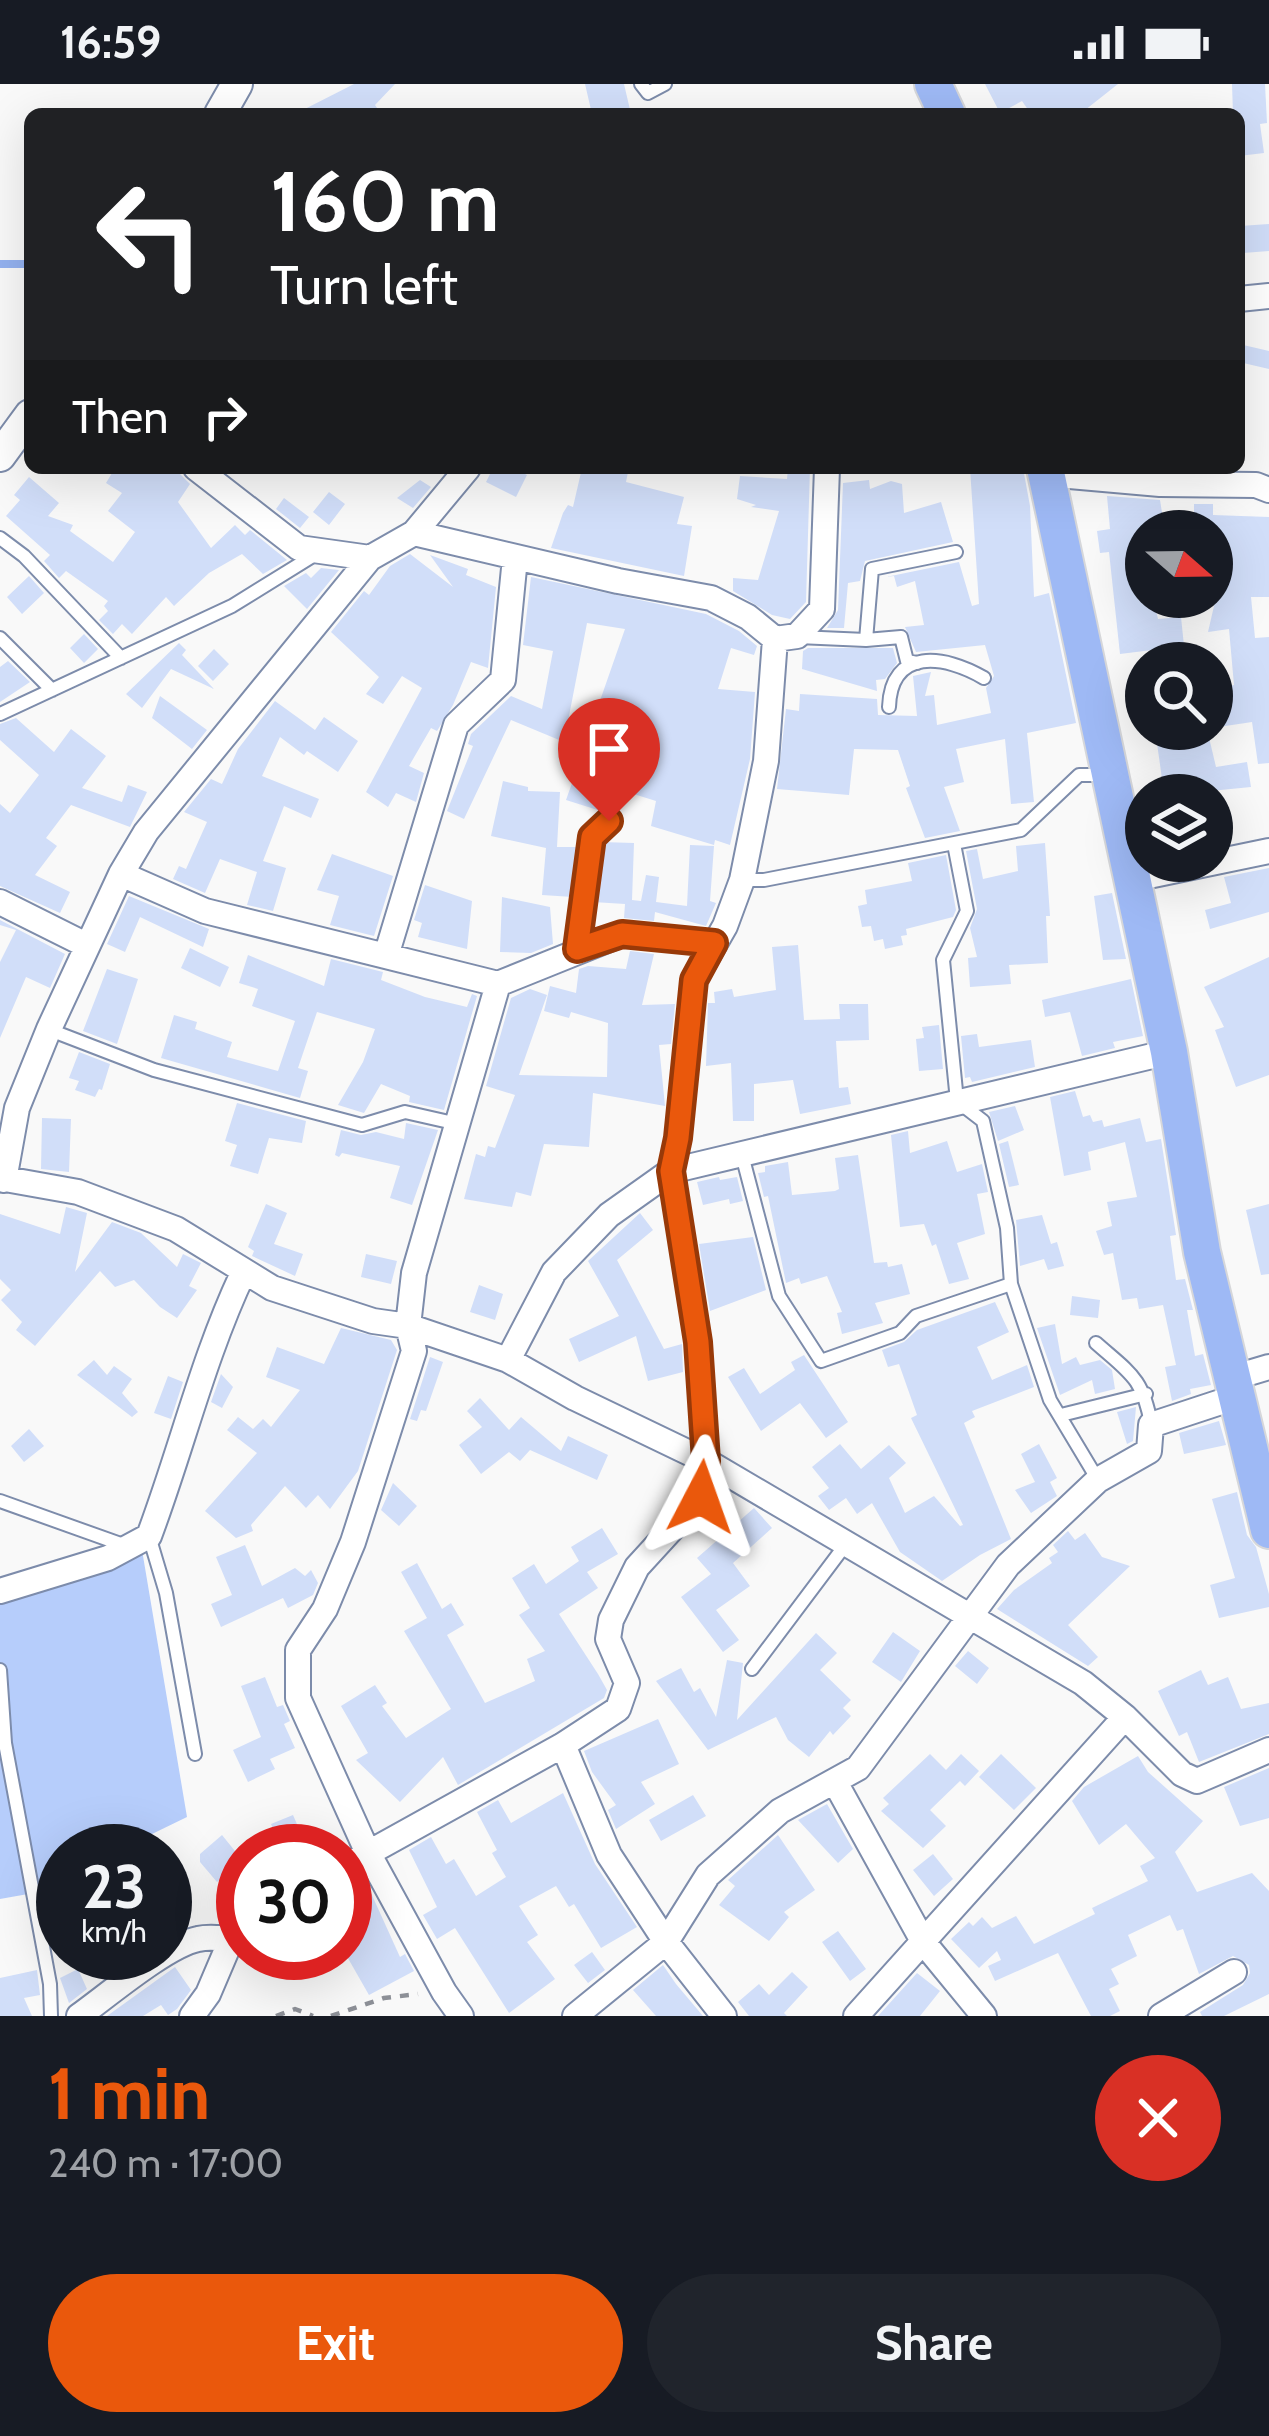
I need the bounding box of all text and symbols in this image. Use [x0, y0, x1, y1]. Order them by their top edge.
text: 16:59 [60, 15, 161, 69]
text: 160 m [270, 150, 499, 252]
icon: left [72, 156, 228, 312]
text: Turn left [270, 252, 458, 318]
icon: right [192, 384, 258, 450]
text: Then [72, 390, 168, 444]
north arrow [1125, 510, 1233, 618]
map controls [1125, 510, 1233, 882]
button: search [1125, 642, 1233, 750]
pin [558, 698, 660, 821]
icon: arrive [576, 716, 642, 782]
button: layers [1125, 774, 1233, 882]
position arrow [638, 1434, 764, 1560]
speed limit sign: 30 [216, 1824, 372, 1980]
text: 23 [82, 1850, 146, 1923]
text: km/h [81, 1913, 147, 1950]
text: 1 min [48, 2050, 210, 2137]
button: close [1095, 2055, 1221, 2181]
text: 240 m · 17:00 [48, 2139, 283, 2187]
button: Exit [48, 2274, 623, 2412]
button: Share [647, 2274, 1221, 2412]

